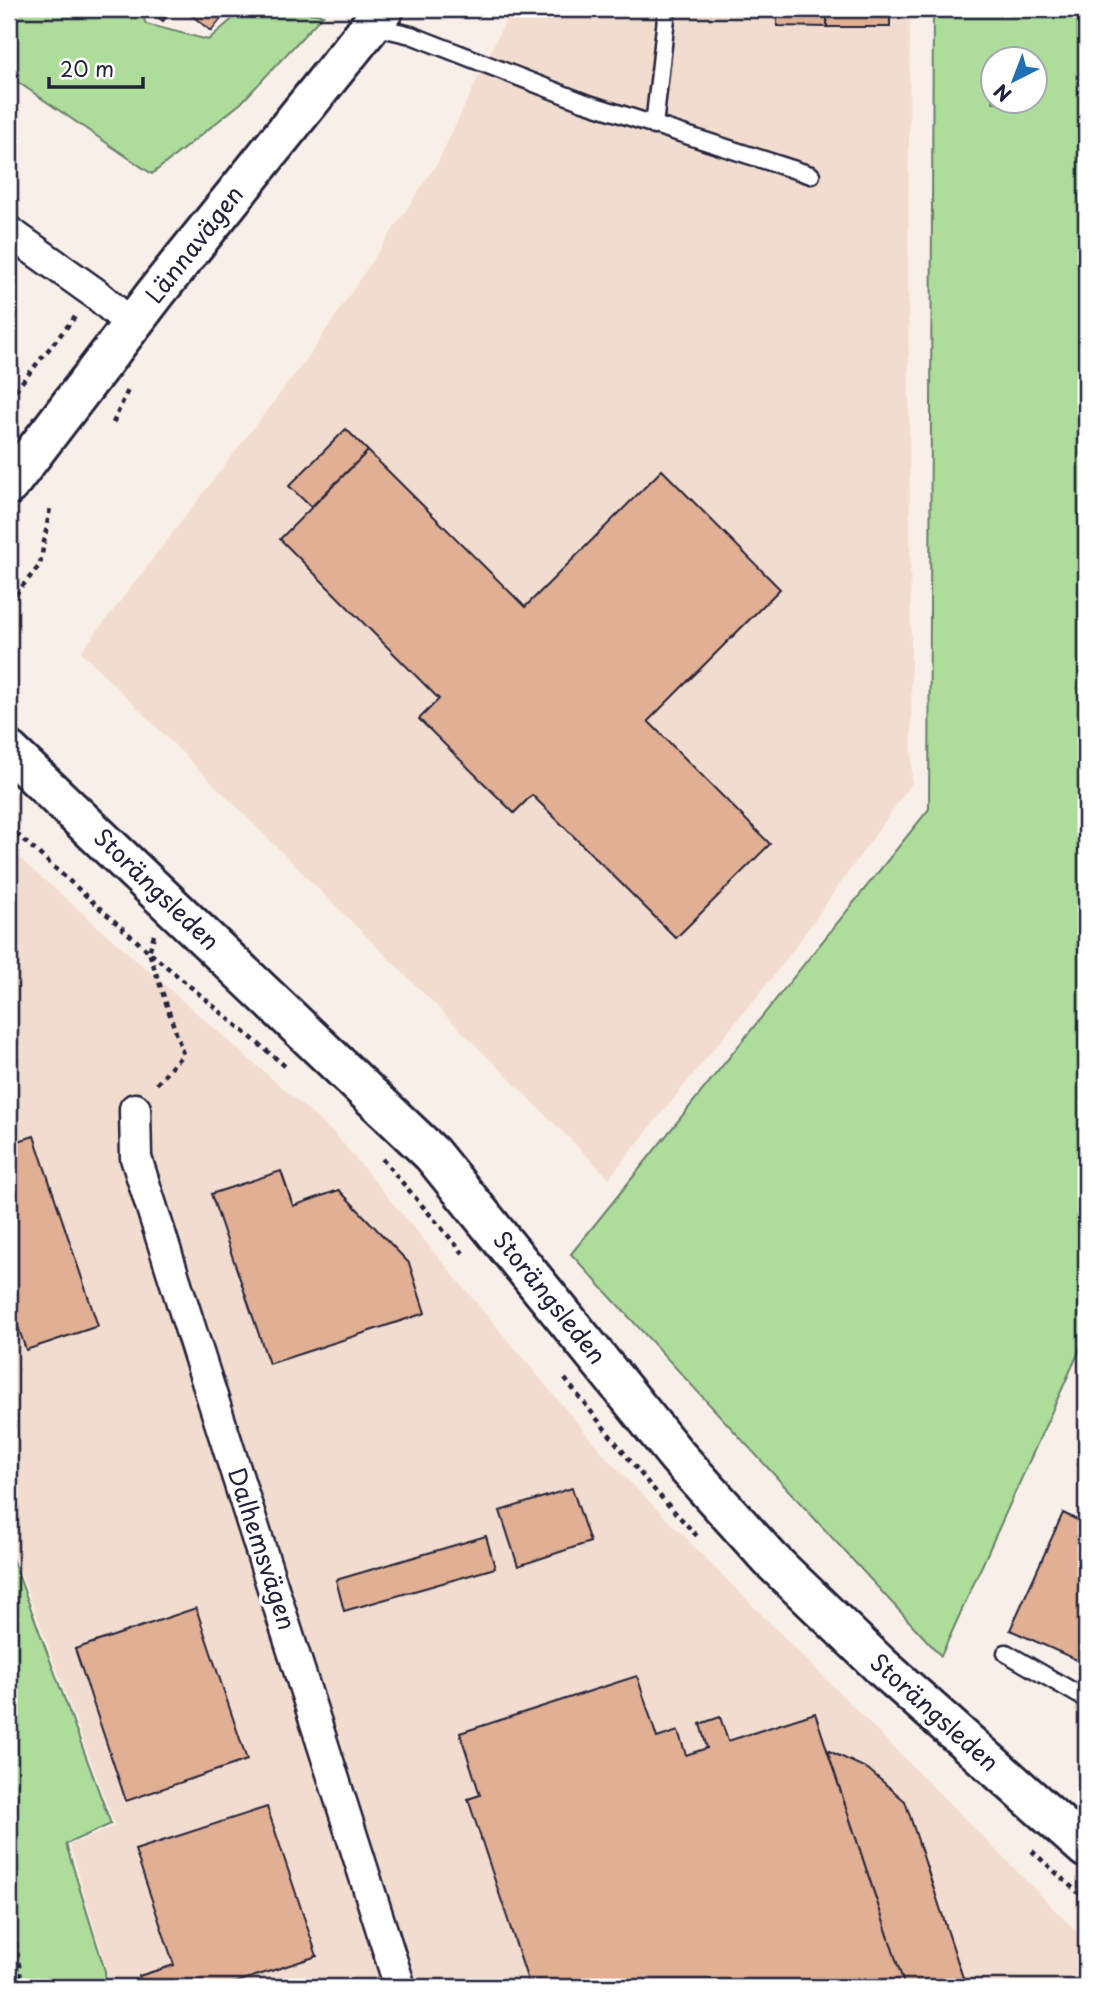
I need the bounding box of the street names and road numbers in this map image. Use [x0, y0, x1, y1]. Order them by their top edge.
street label: Lännavägen [136, 177, 251, 310]
street label: Storängsleden [86, 819, 228, 958]
street label: Storängsleden [485, 1222, 616, 1371]
street label: Dalhemsvägen [220, 1463, 306, 1634]
street label: Storängsleden [863, 1644, 1008, 1779]

